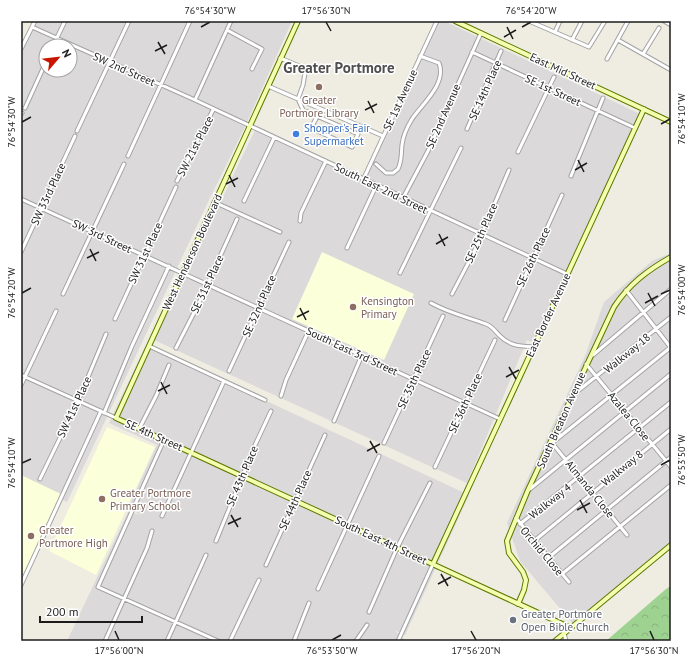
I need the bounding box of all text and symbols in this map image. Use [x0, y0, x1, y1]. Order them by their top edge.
text: 76°54'30"W [184, 4, 236, 17]
text: 17°56'30"N [301, 4, 351, 17]
text: 76°54'20"W [505, 4, 557, 17]
north arrow [38, 38, 78, 78]
text: N [59, 47, 75, 60]
street label: SW 2nd Street [91, 49, 157, 89]
street label: East Mid Street [528, 50, 598, 93]
street label: SE 14th Place [465, 57, 505, 122]
district label: Greater Portmore [283, 58, 395, 77]
street label: SE 1st Avenue [380, 67, 420, 133]
street label: SE 1st Street [523, 71, 583, 109]
street label: SE 2nd Avenue [422, 81, 464, 151]
marker: Greater Portmore Library [314, 82, 324, 92]
place label: Greater Portmore Library [279, 93, 359, 120]
text: 76°54'10"W [675, 93, 688, 145]
text: 76°54'30"W [5, 96, 18, 148]
street label: SW 21st Place [174, 113, 216, 179]
place label: Shopper's Fair Supermarket [304, 121, 370, 148]
marker: Shopper's Fair Supermarket [291, 129, 301, 139]
street label: South East 2nd Street [332, 159, 430, 217]
street label: SW 33rd Place [27, 160, 69, 227]
street label: West Henderson Boulevard [159, 192, 225, 312]
street label: SE 25th Place [461, 200, 501, 265]
street label: SW 3rd Street [70, 216, 134, 256]
street label: SW 31st Place [125, 220, 165, 286]
street label: SE 26th Place [513, 224, 553, 289]
street label: SE 31st Place [187, 252, 227, 316]
text: 76°54'00"W [675, 264, 688, 316]
text: 76°54'20"W [5, 267, 18, 319]
street label: East Border Avenue [522, 270, 574, 359]
street label: SE 32nd Place [239, 272, 279, 339]
place label: Kensington Primary [361, 294, 414, 321]
marker: Kensington Primary [348, 302, 358, 312]
street label: South East 3rd Street [304, 324, 400, 379]
street label: Walkway 18 [601, 330, 653, 376]
street label: SE 35th Place [394, 346, 434, 411]
street label: South Breaton Avenue [533, 369, 589, 470]
street label: SE 36th Place [445, 370, 485, 435]
street label: SW 41st Place [54, 374, 94, 440]
street label: Azalea Close [605, 389, 653, 444]
street label: SE 4th Street [123, 416, 185, 454]
text: 76°53'50"W [675, 434, 688, 486]
text: 76°54'10"W [5, 437, 18, 489]
street label: SE 43th Place [223, 443, 261, 508]
street label: Walkway 8 [598, 447, 646, 489]
street label: Almanda Close [563, 457, 618, 521]
street label: SE 44th Place [275, 467, 315, 532]
street label: Walkway 4 [526, 480, 574, 522]
place label: Greater Portmore Primary School [110, 486, 191, 513]
marker: Greater Portmore Primary School [97, 494, 107, 504]
street label: South East 4th Street [333, 513, 429, 568]
place label: Greater Portmore High [39, 523, 108, 550]
street label: Orchid Close [517, 524, 567, 579]
marker: Greater Portmore High [26, 531, 36, 541]
scale bar [40, 598, 142, 624]
text: 200 m [46, 604, 79, 619]
place label: Greater Portmore Open Bible Church [521, 607, 609, 634]
marker: Greater Portmore Open Bible Church [508, 615, 518, 625]
text: 17°56'00"N [94, 644, 144, 657]
text: 76°53'50"W [306, 644, 358, 657]
text: 17°56'20"N [451, 644, 501, 657]
text: 17°56'30"N [629, 644, 679, 657]

